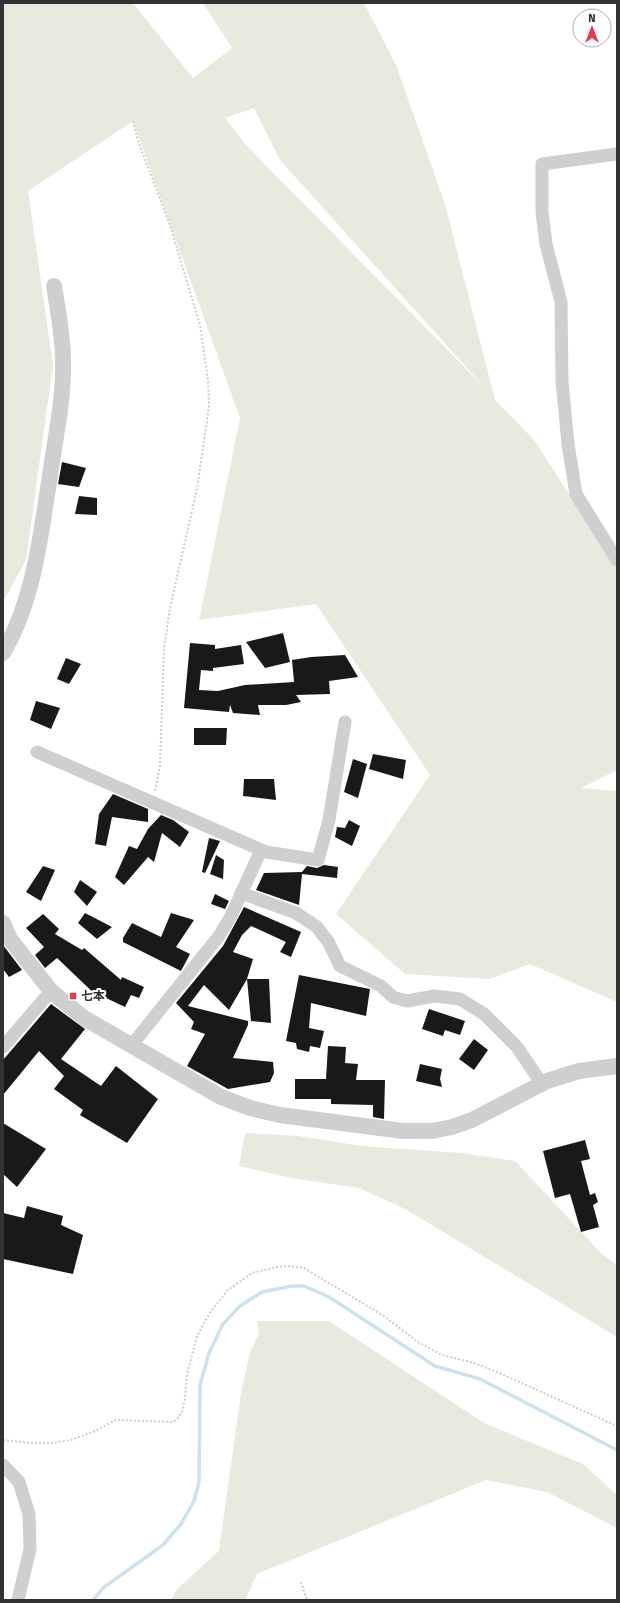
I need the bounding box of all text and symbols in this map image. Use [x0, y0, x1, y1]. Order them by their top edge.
north arrow [572, 8, 612, 48]
text: N [588, 12, 596, 25]
place label: 七本 [81, 989, 105, 1003]
marker: 七本 [68, 991, 78, 1001]

